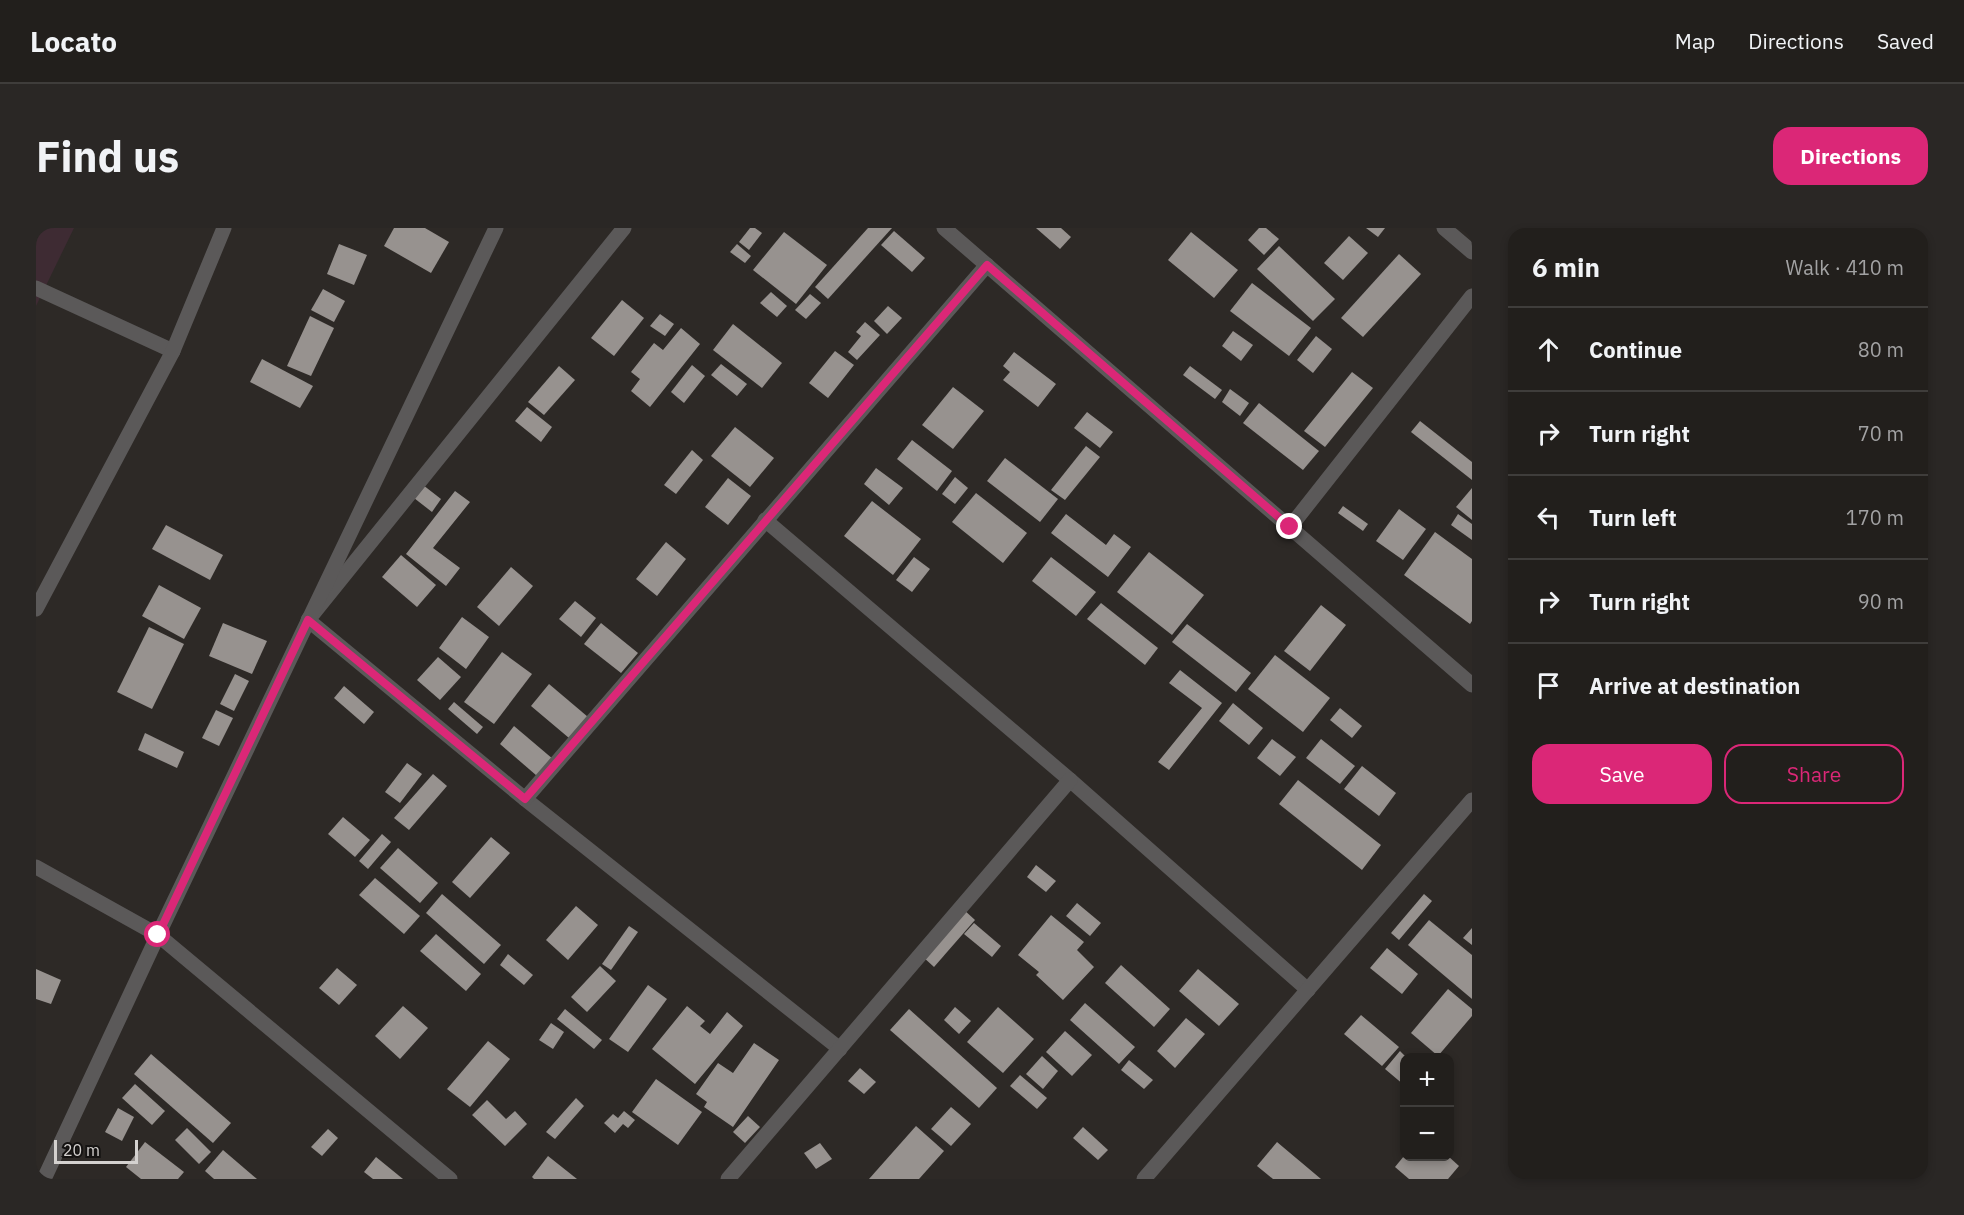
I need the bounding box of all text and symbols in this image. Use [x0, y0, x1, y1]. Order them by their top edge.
text: Locato [30, 23, 117, 60]
text: Map [1675, 27, 1715, 55]
text: Directions [1748, 27, 1844, 55]
text: Saved [1877, 27, 1934, 55]
button: Directions [1773, 127, 1928, 185]
text: Find us [36, 129, 179, 184]
text: 6 min [1532, 250, 1600, 284]
text: Walk · 410 m [1786, 254, 1904, 281]
icon: ahead [1532, 333, 1565, 366]
text: Continue [1589, 335, 1682, 364]
text: 80 m [1858, 336, 1904, 363]
icon: right [1532, 417, 1565, 450]
text: Turn right [1589, 419, 1690, 448]
text: 70 m [1858, 420, 1904, 447]
icon: left [1532, 501, 1565, 534]
text: Turn left [1589, 503, 1677, 532]
text: 170 m [1846, 504, 1904, 531]
route end [1276, 513, 1302, 539]
icon: right [1532, 585, 1565, 618]
text: Turn right [1589, 587, 1690, 616]
text: 90 m [1858, 588, 1904, 615]
icon: arrive [1532, 669, 1565, 702]
text: Arrive at destination [1589, 671, 1800, 700]
button: Save [1532, 744, 1712, 804]
button: Share [1724, 744, 1904, 804]
route start [144, 921, 170, 947]
map controls [1400, 1053, 1454, 1161]
button: + [1400, 1053, 1454, 1107]
button: − [1400, 1107, 1454, 1161]
scale bar [54, 1137, 138, 1164]
text: 20 m [63, 1140, 100, 1160]

